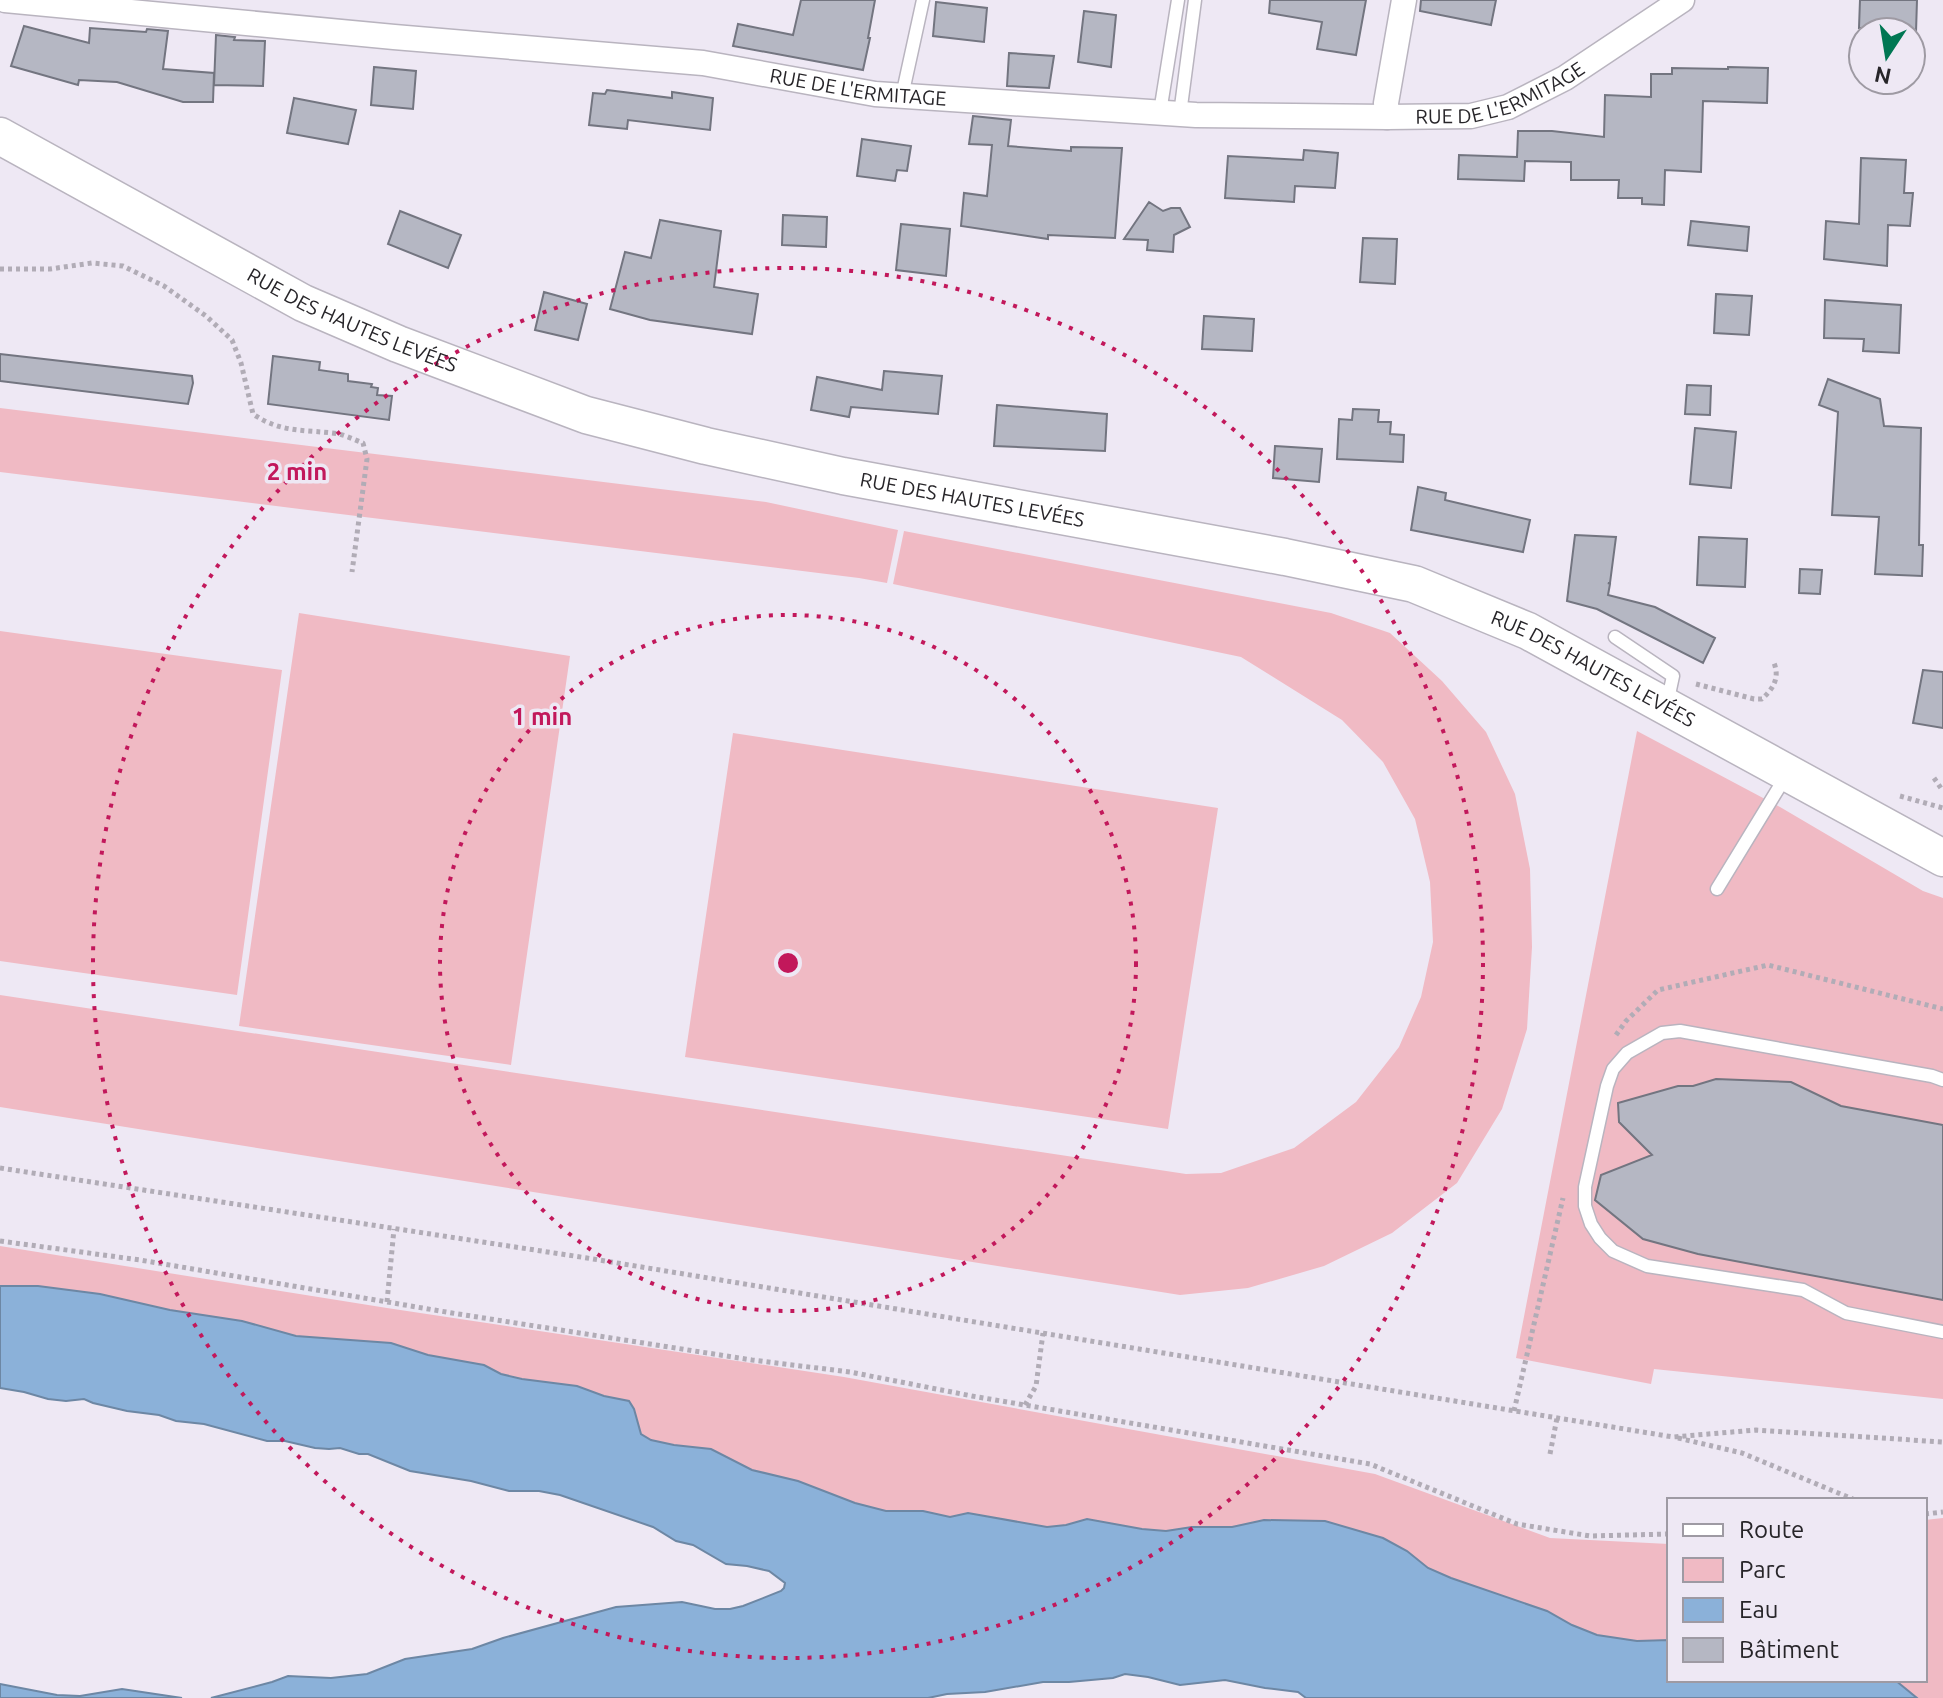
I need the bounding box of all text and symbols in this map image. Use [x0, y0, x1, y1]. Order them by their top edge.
north arrow [1847, 16, 1927, 96]
street label: RUE DE L'ERMITAGE [1415, 56, 1588, 128]
text: N [1872, 62, 1893, 90]
street label: RUE DE L'ERMITAGE [768, 63, 947, 110]
street label: RUE DES HAUTES LEVÉES [244, 263, 461, 376]
text: 2 min [267, 458, 327, 485]
street label: RUE DES HAUTES LEVÉES [858, 467, 1086, 531]
street label: RUE DES HAUTES LEVÉES [1488, 605, 1699, 731]
text: 1 min [512, 703, 572, 730]
centre of rings [774, 949, 802, 977]
legend [1667, 1498, 1927, 1682]
text: Route [1739, 1516, 1804, 1543]
text: Parc [1739, 1556, 1786, 1583]
text: Eau [1739, 1596, 1778, 1623]
text: Bâtiment [1739, 1636, 1840, 1663]

